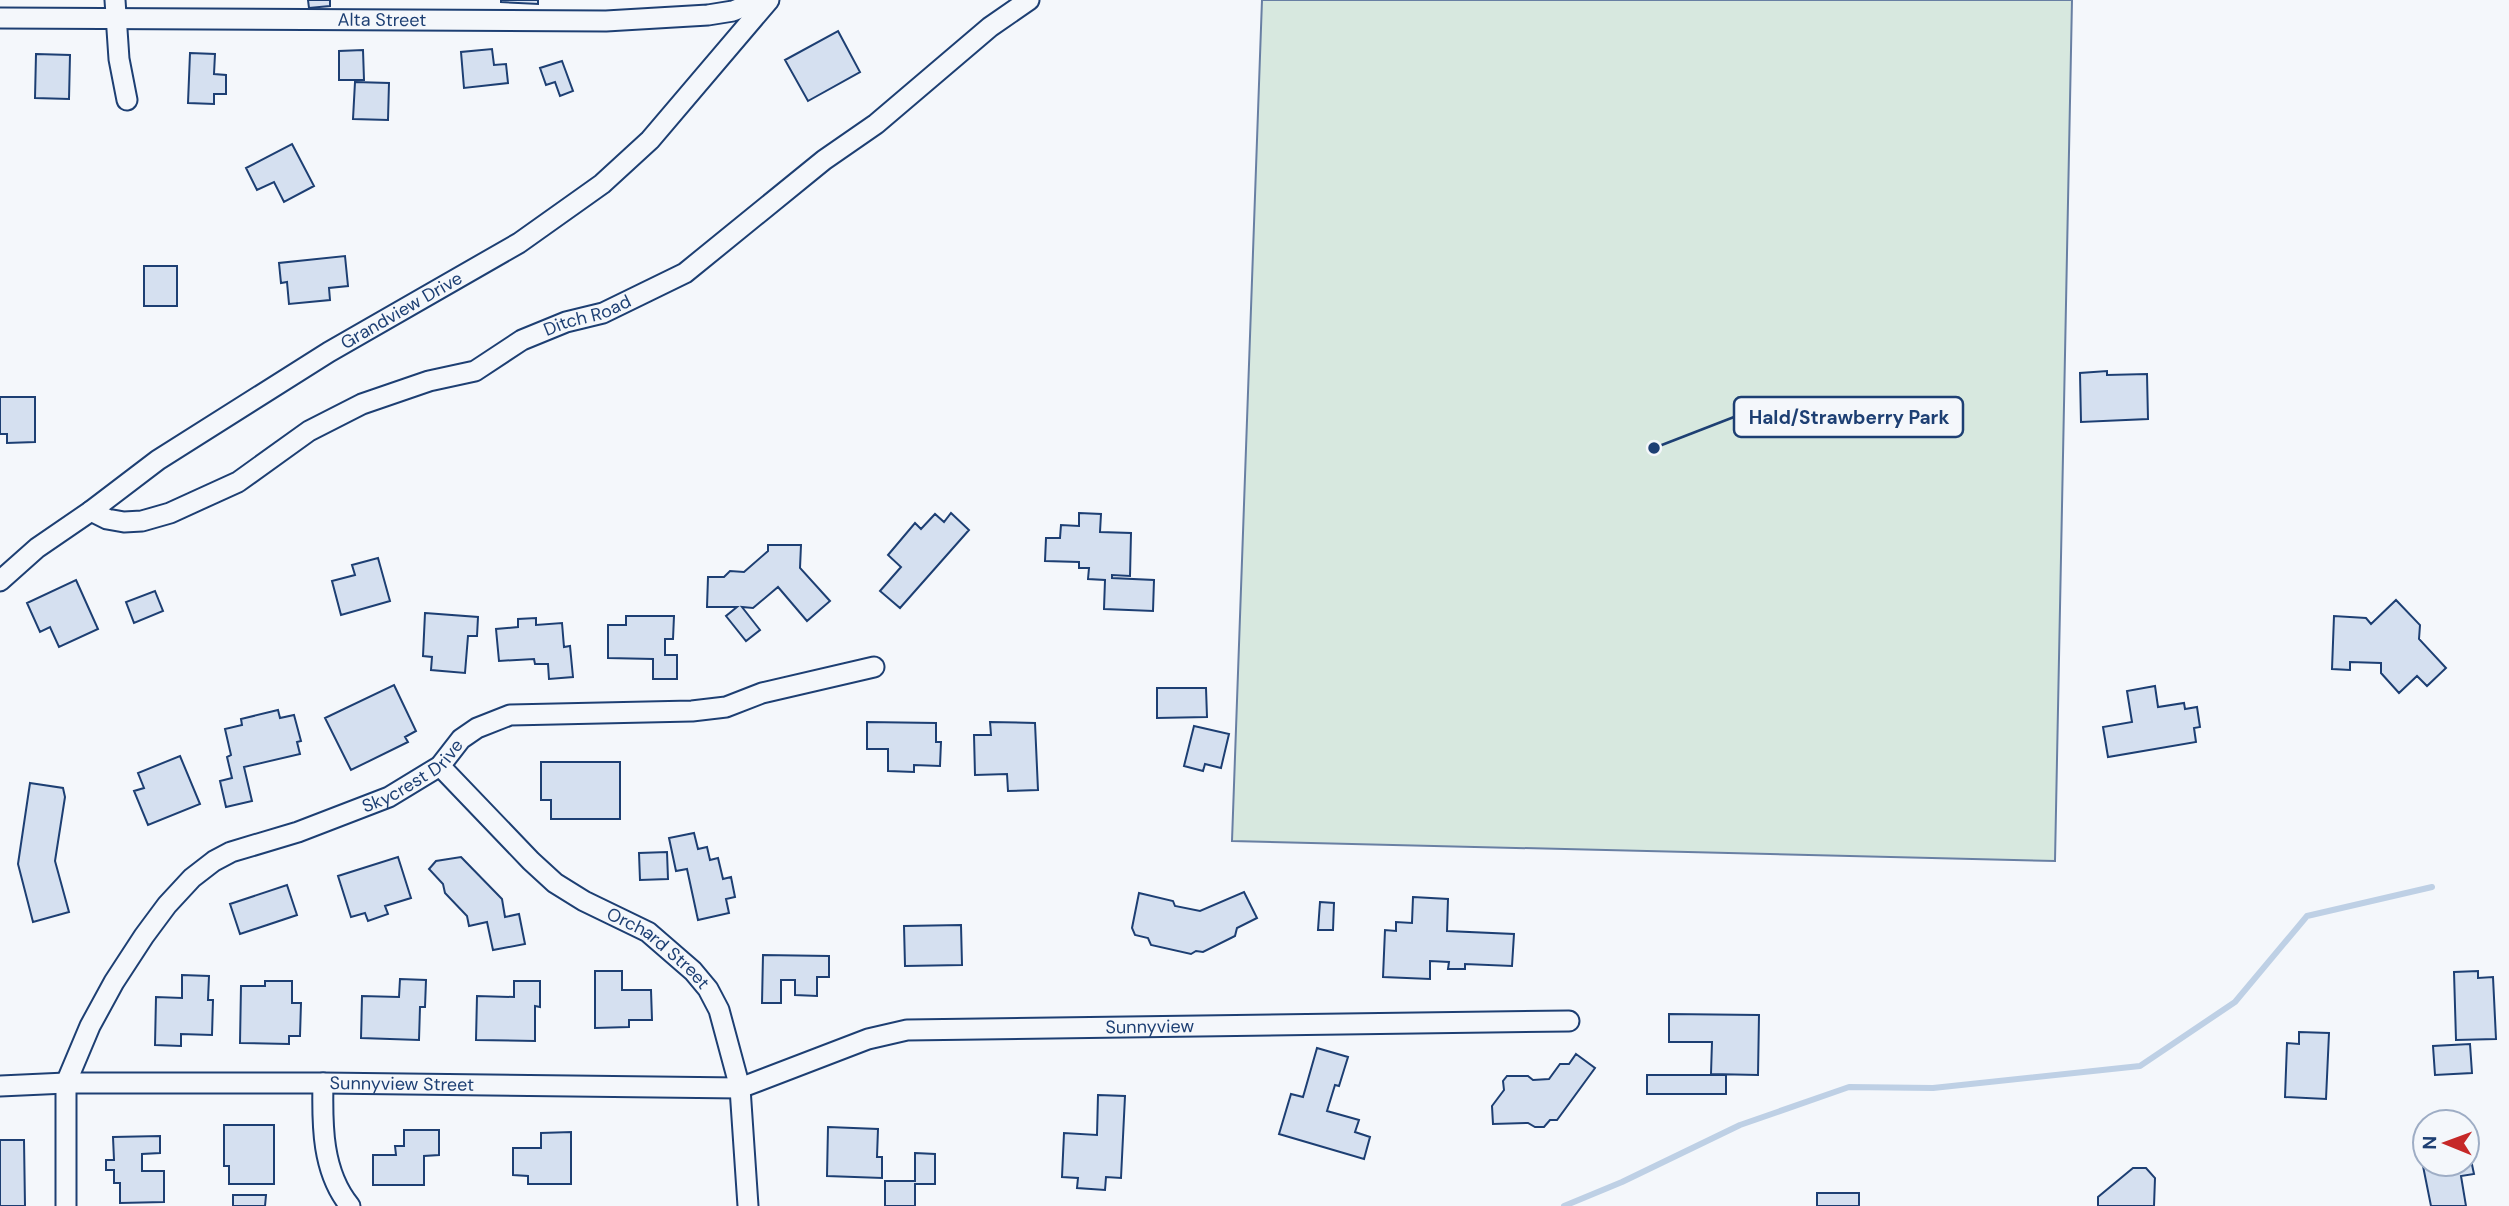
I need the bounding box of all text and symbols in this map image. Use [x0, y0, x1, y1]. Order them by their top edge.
street label: Alta Street [338, 8, 426, 32]
street label: Grandview Drive [336, 266, 467, 355]
street label: Ditch Road [540, 289, 635, 342]
callout: Hald/Strawberry Park [1734, 397, 1963, 437]
text: Hald/Strawberry Park [1749, 405, 1949, 430]
street label: Skycrest Drive [358, 734, 468, 818]
street label: Orchard Street [603, 902, 715, 994]
street label: Sunnyview [1105, 1014, 1195, 1039]
street label: Sunnyview Street [330, 1071, 474, 1097]
north arrow [2411, 1108, 2481, 1178]
text: N [2417, 1136, 2442, 1150]

